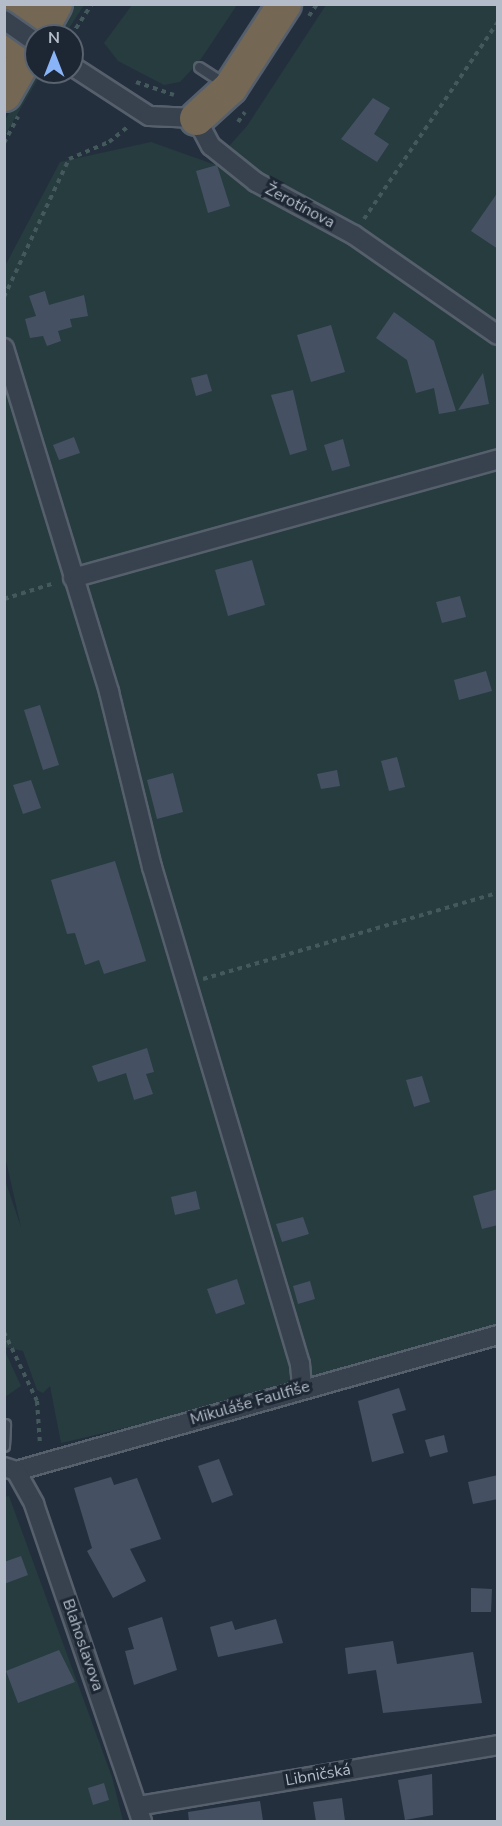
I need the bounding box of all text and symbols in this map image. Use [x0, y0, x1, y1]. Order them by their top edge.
north arrow [24, 24, 84, 84]
text: N [48, 27, 60, 49]
street label: Žerotínova [262, 180, 338, 232]
street label: Mikuláše Faulfiše [188, 1377, 312, 1429]
street label: Blahoslavova [58, 1596, 108, 1694]
street label: Libničská [284, 1760, 352, 1790]

